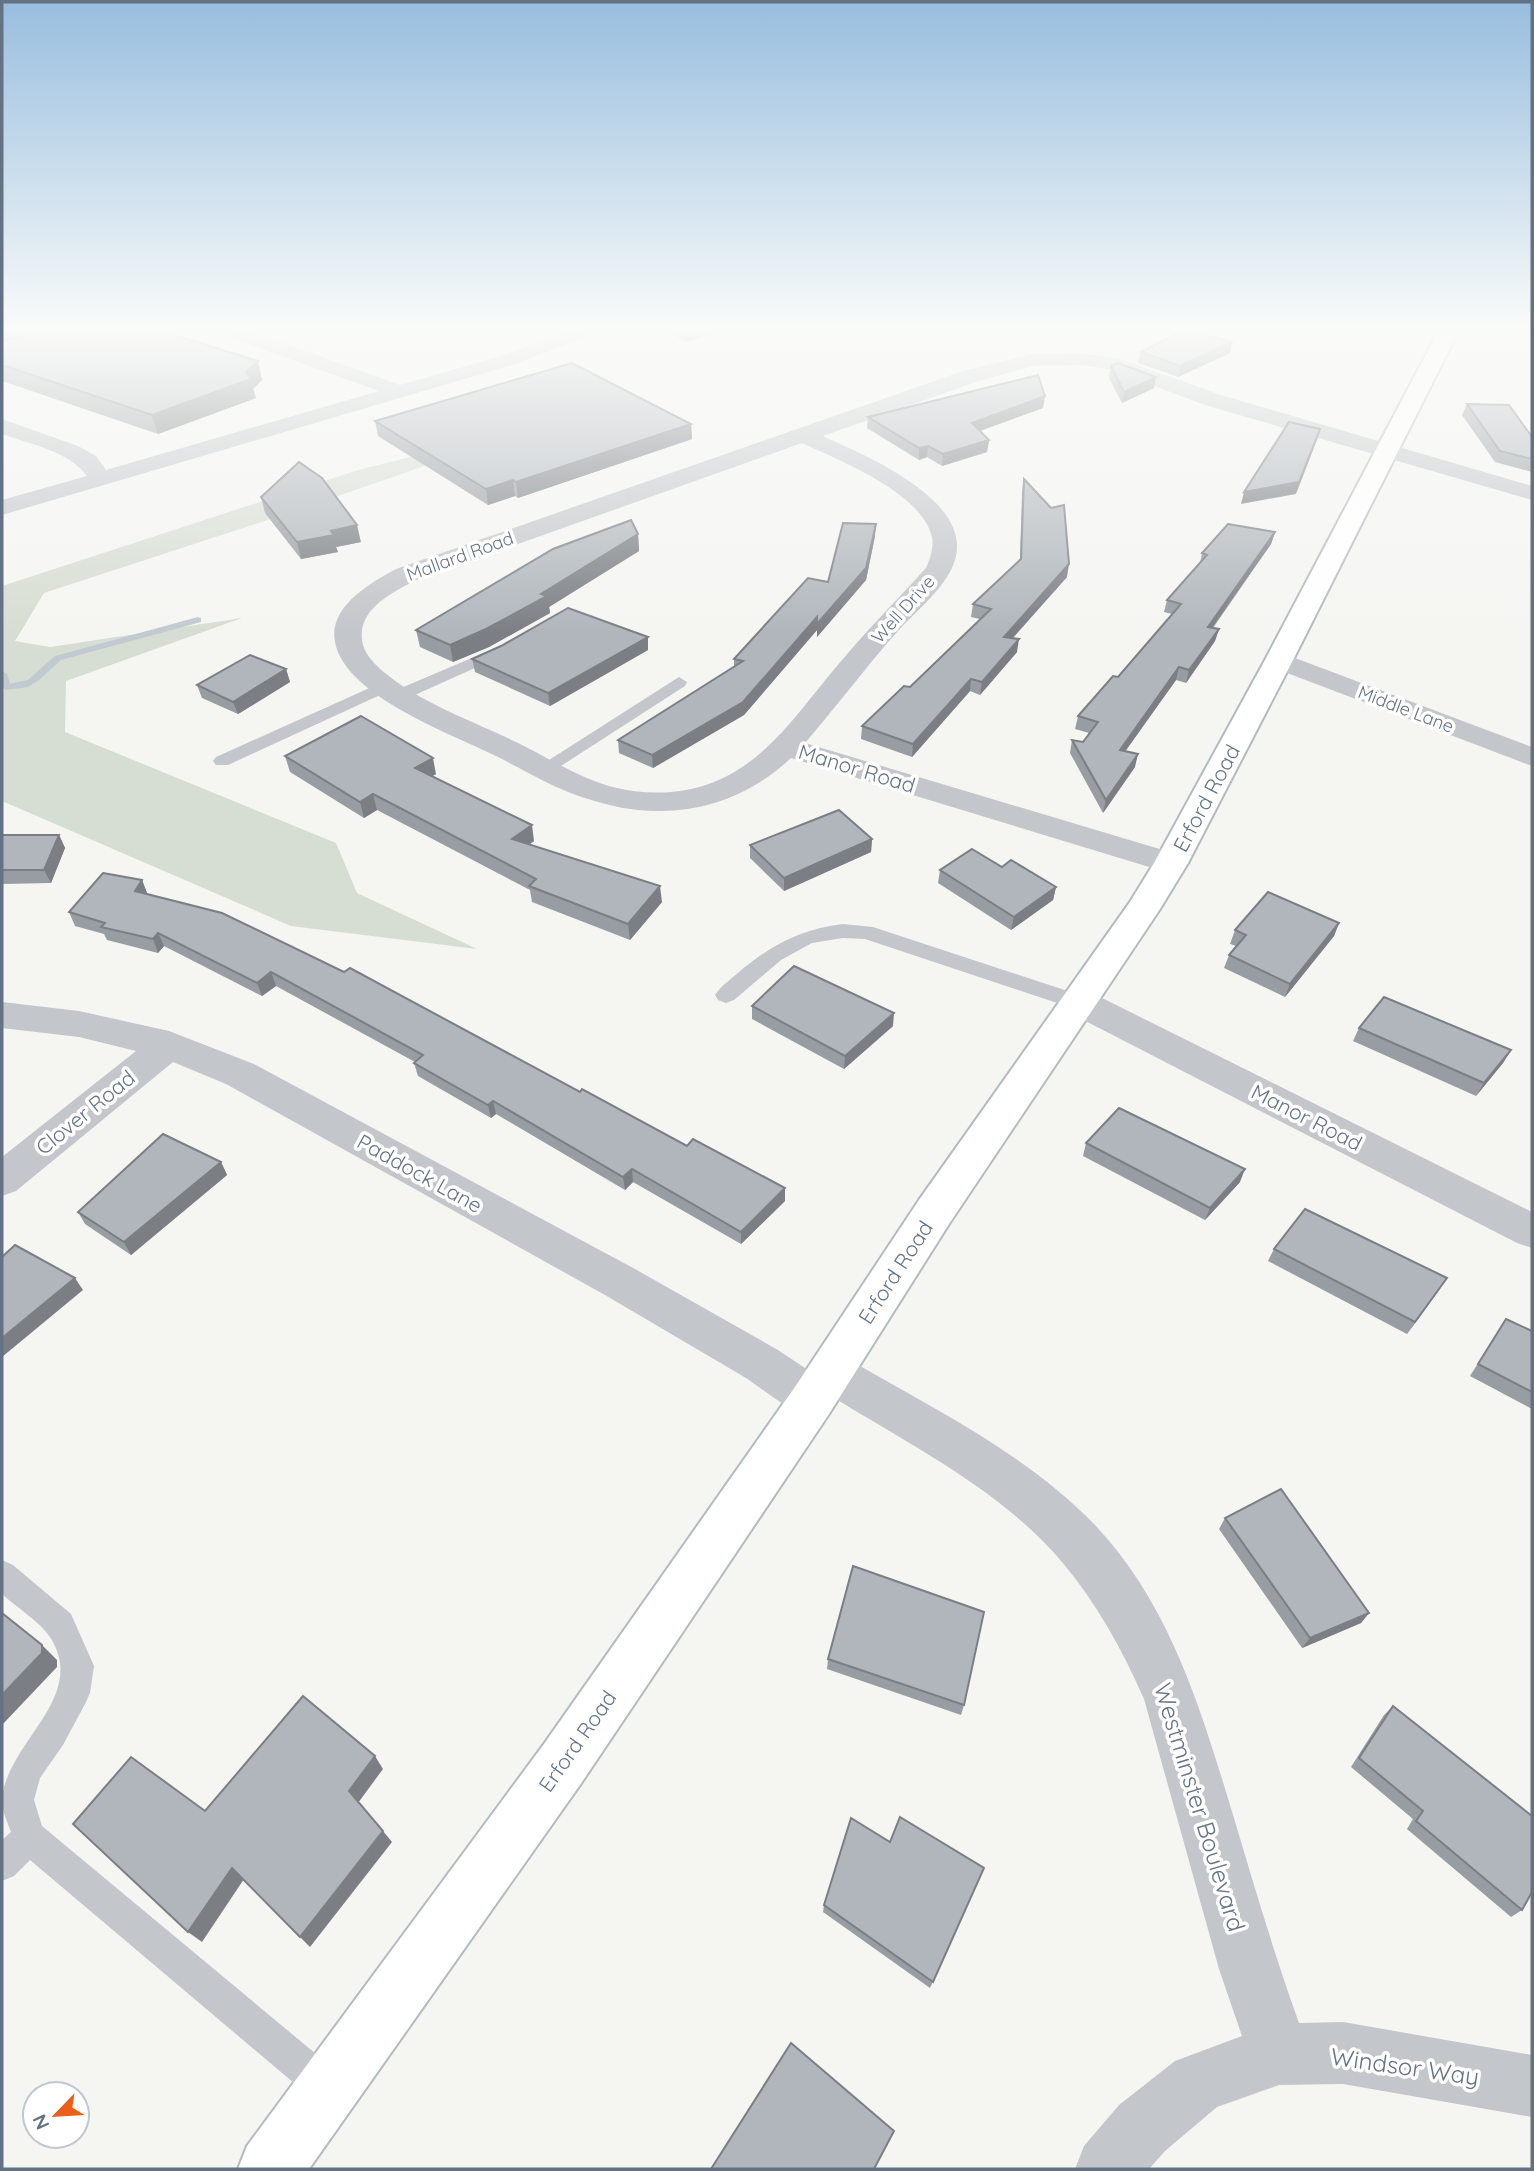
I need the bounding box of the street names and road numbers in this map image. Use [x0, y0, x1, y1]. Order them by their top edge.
street label: Mallard Road [403, 526, 517, 586]
street label: Well Drive [866, 570, 940, 648]
street label: Middle Lane [1355, 680, 1457, 738]
street label: Manor Road [795, 738, 919, 798]
street label: Erford Road [1167, 740, 1245, 856]
street label: Clover Road [30, 1064, 140, 1160]
street label: Manor Road [1247, 1078, 1367, 1156]
street label: Paddock Lane [353, 1128, 487, 1218]
street label: Erford Road [852, 1216, 938, 1328]
street label: Westminster Boulevard [1148, 1679, 1252, 1935]
street label: Erford Road [533, 1685, 621, 1797]
street label: Windsor Way [1329, 2041, 1481, 2091]

